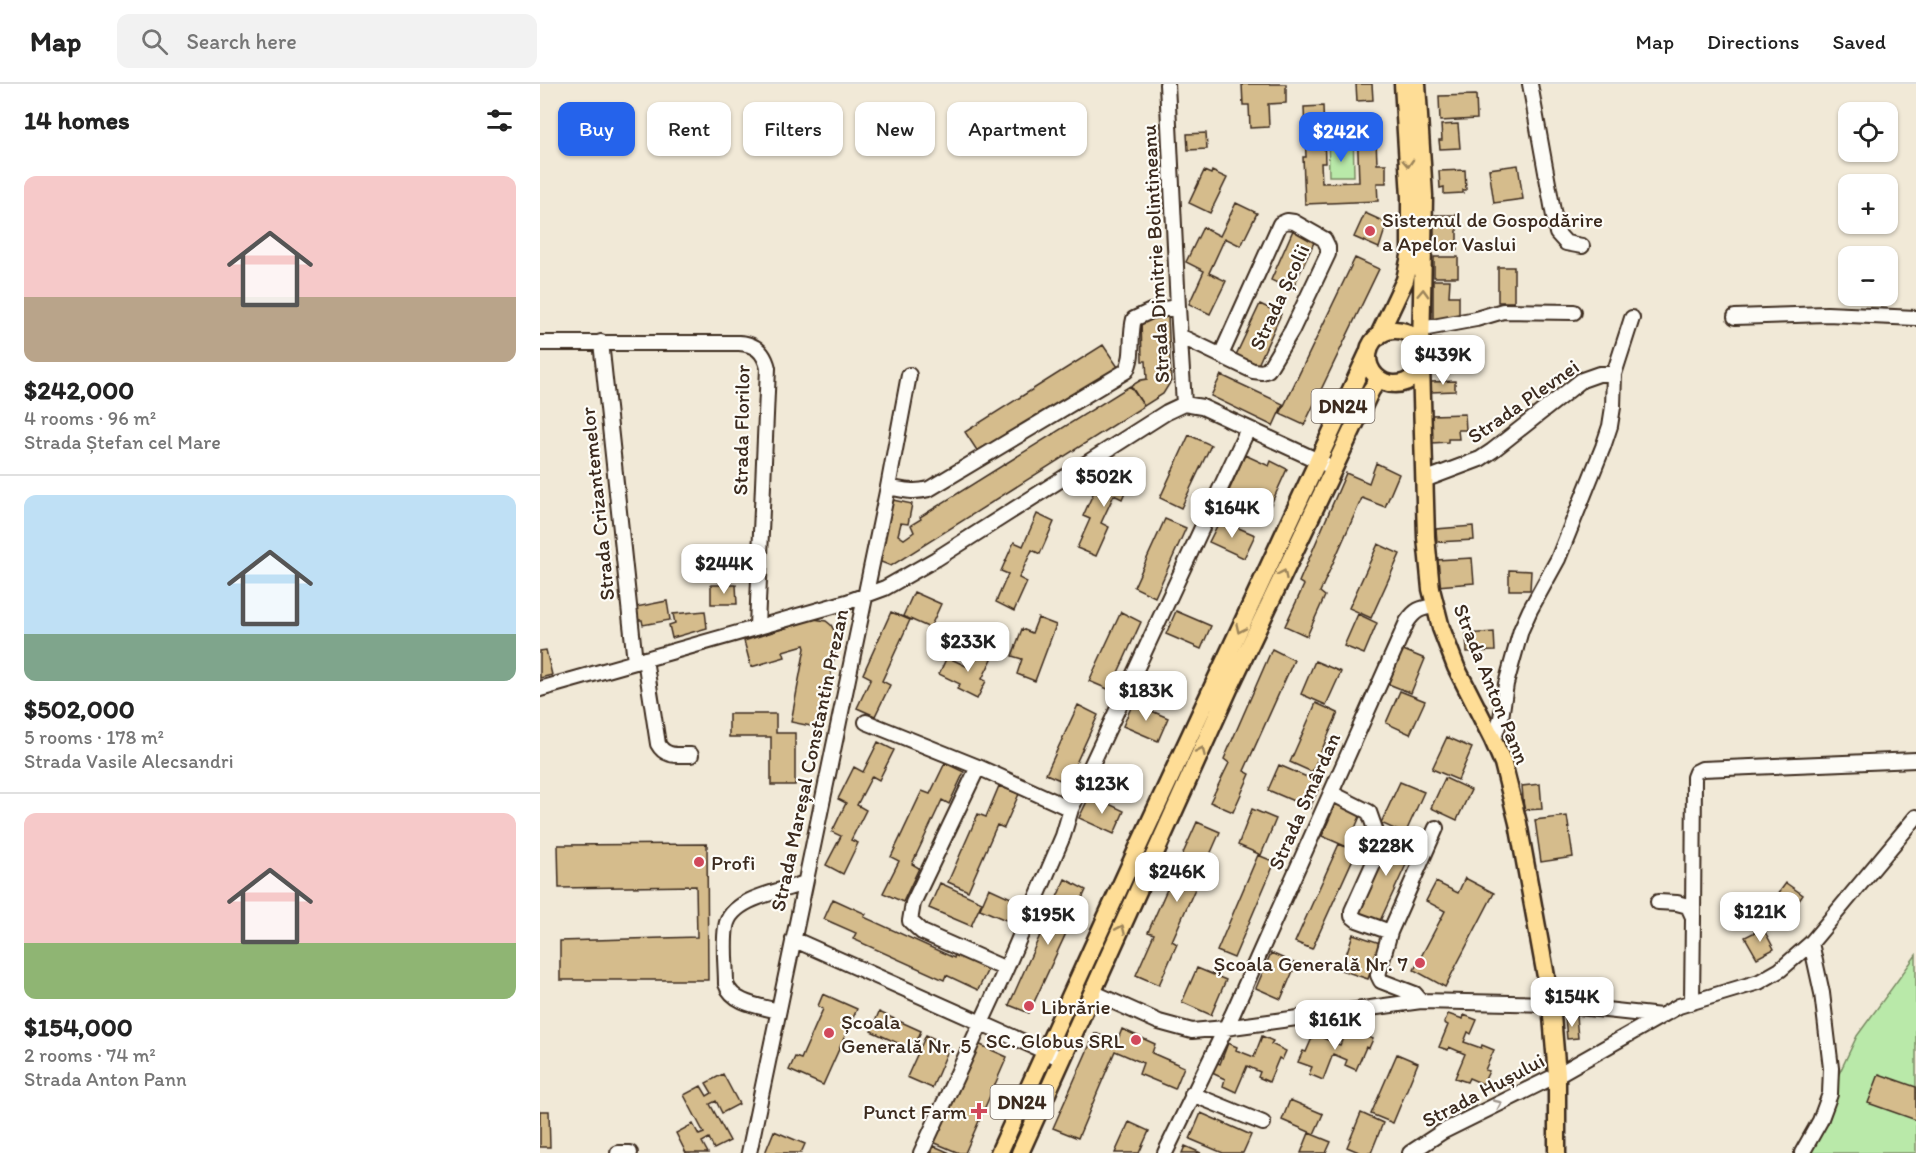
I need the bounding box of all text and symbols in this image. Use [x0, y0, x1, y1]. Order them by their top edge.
search box [117, 14, 537, 68]
text: Map [30, 24, 81, 58]
icon: search [138, 25, 171, 58]
text: Search here [186, 28, 297, 55]
text: Map [1636, 29, 1674, 54]
text: Directions [1707, 29, 1799, 54]
text: Saved [1832, 29, 1886, 54]
chip: Buy [558, 102, 635, 156]
chip: Rent [647, 102, 731, 156]
chip: Filters [743, 102, 843, 156]
chip: New [855, 102, 935, 156]
chip: Apartment [947, 102, 1087, 156]
map controls [1838, 102, 1898, 306]
button: locate [1838, 102, 1898, 162]
text: 14 homes [24, 104, 130, 136]
icon: filters [483, 104, 516, 137]
pin: $242K [1299, 112, 1383, 163]
text: $242K [1313, 119, 1369, 143]
street label: Strada Dimitrie Bolintineanu [1136, 124, 1174, 384]
one-way arrow [1402, 159, 1415, 168]
button: + [1838, 174, 1898, 234]
place label: Sistemul de Gospodărire a Apelor Vaslui [1382, 207, 1603, 256]
icon: home [216, 215, 324, 323]
marker: Sistemul de Gospodărire a Apelor Vaslui [1363, 224, 1377, 238]
street label: Strada Școlii [1244, 240, 1314, 354]
button: − [1838, 246, 1898, 306]
one-way arrow [1417, 288, 1429, 297]
pin: $439K [1401, 335, 1485, 386]
text: $439K [1415, 342, 1471, 366]
street label: Strada Plevnei [1463, 353, 1583, 449]
street label: Strada Florilor [727, 364, 755, 496]
text: $242,000 [24, 374, 134, 406]
road number: DN24 [1312, 389, 1374, 423]
street label: Strada Crizantemelor [574, 405, 620, 602]
text: 4 rooms · 96 m² [24, 406, 156, 430]
text: Strada Ștefan cel Mare [24, 430, 221, 454]
pin: $502K [1062, 457, 1146, 508]
text: $502K [1076, 464, 1132, 488]
pin: $164K [1190, 488, 1274, 539]
text: $164K [1205, 495, 1259, 519]
icon: home [216, 534, 324, 642]
pin: $244K [682, 544, 766, 595]
text: $244K [695, 551, 753, 575]
one-way arrow [1275, 570, 1287, 581]
street label: Strada Anton Pann [1448, 600, 1536, 768]
street label: Strada Mareșal Constantin Prezan [765, 606, 853, 914]
pin: $233K [926, 622, 1010, 673]
one-way arrow [1236, 622, 1248, 633]
text: $233K [940, 629, 996, 653]
pin: $183K [1104, 671, 1188, 722]
text: $183K [1119, 678, 1173, 702]
text: $502,000 [24, 693, 135, 725]
text: 5 rooms · 178 m² [24, 725, 164, 749]
street label: Strada Smârdan [1263, 728, 1345, 874]
one-way arrow [1194, 747, 1206, 758]
text: Strada Vasile Alecsandri [24, 749, 234, 773]
pin: $123K [1060, 764, 1144, 815]
text: $123K [1075, 771, 1129, 795]
pin: $228K [1344, 826, 1428, 877]
text: $228K [1359, 833, 1413, 857]
place label: Profi [711, 850, 755, 875]
icon: home [216, 852, 324, 960]
pin: $246K [1135, 852, 1219, 903]
marker: Profi [692, 855, 706, 869]
text: $246K [1149, 859, 1205, 883]
pin: $121K [1718, 892, 1802, 943]
pin: $195K [1006, 895, 1090, 946]
text: $121K [1734, 899, 1786, 923]
text: $195K [1021, 902, 1075, 926]
one-way arrow [1113, 924, 1125, 935]
place label: Școala Generală Nr. 7 [1214, 951, 1408, 976]
marker: Școala Generală Nr. 7 [1413, 956, 1427, 970]
pin: $154K [1530, 977, 1614, 1028]
text: $154K [1545, 984, 1599, 1008]
place label: Librărie [1041, 994, 1111, 1019]
marker: Librărie [1022, 999, 1036, 1013]
pin: $161K [1293, 1000, 1377, 1051]
text: $161K [1309, 1007, 1361, 1031]
place label: Școala Generală Nr. 5 [841, 1009, 971, 1058]
text: $154,000 [24, 1011, 133, 1043]
marker: Școala Generală Nr. 5 [822, 1026, 836, 1040]
place label: SC. Globus SRL [986, 1028, 1124, 1053]
marker: SC. Globus SRL [1129, 1033, 1143, 1047]
text: 2 rooms · 74 m² [24, 1043, 156, 1067]
street label: Strada Hușului [1418, 1047, 1548, 1133]
text: Strada Anton Pann [24, 1067, 187, 1091]
road number: DN24 [990, 1085, 1054, 1119]
place label: Punct Farm [863, 1099, 967, 1124]
one-way arrow [1491, 1099, 1502, 1111]
marker: Punct Farm [972, 1104, 986, 1118]

